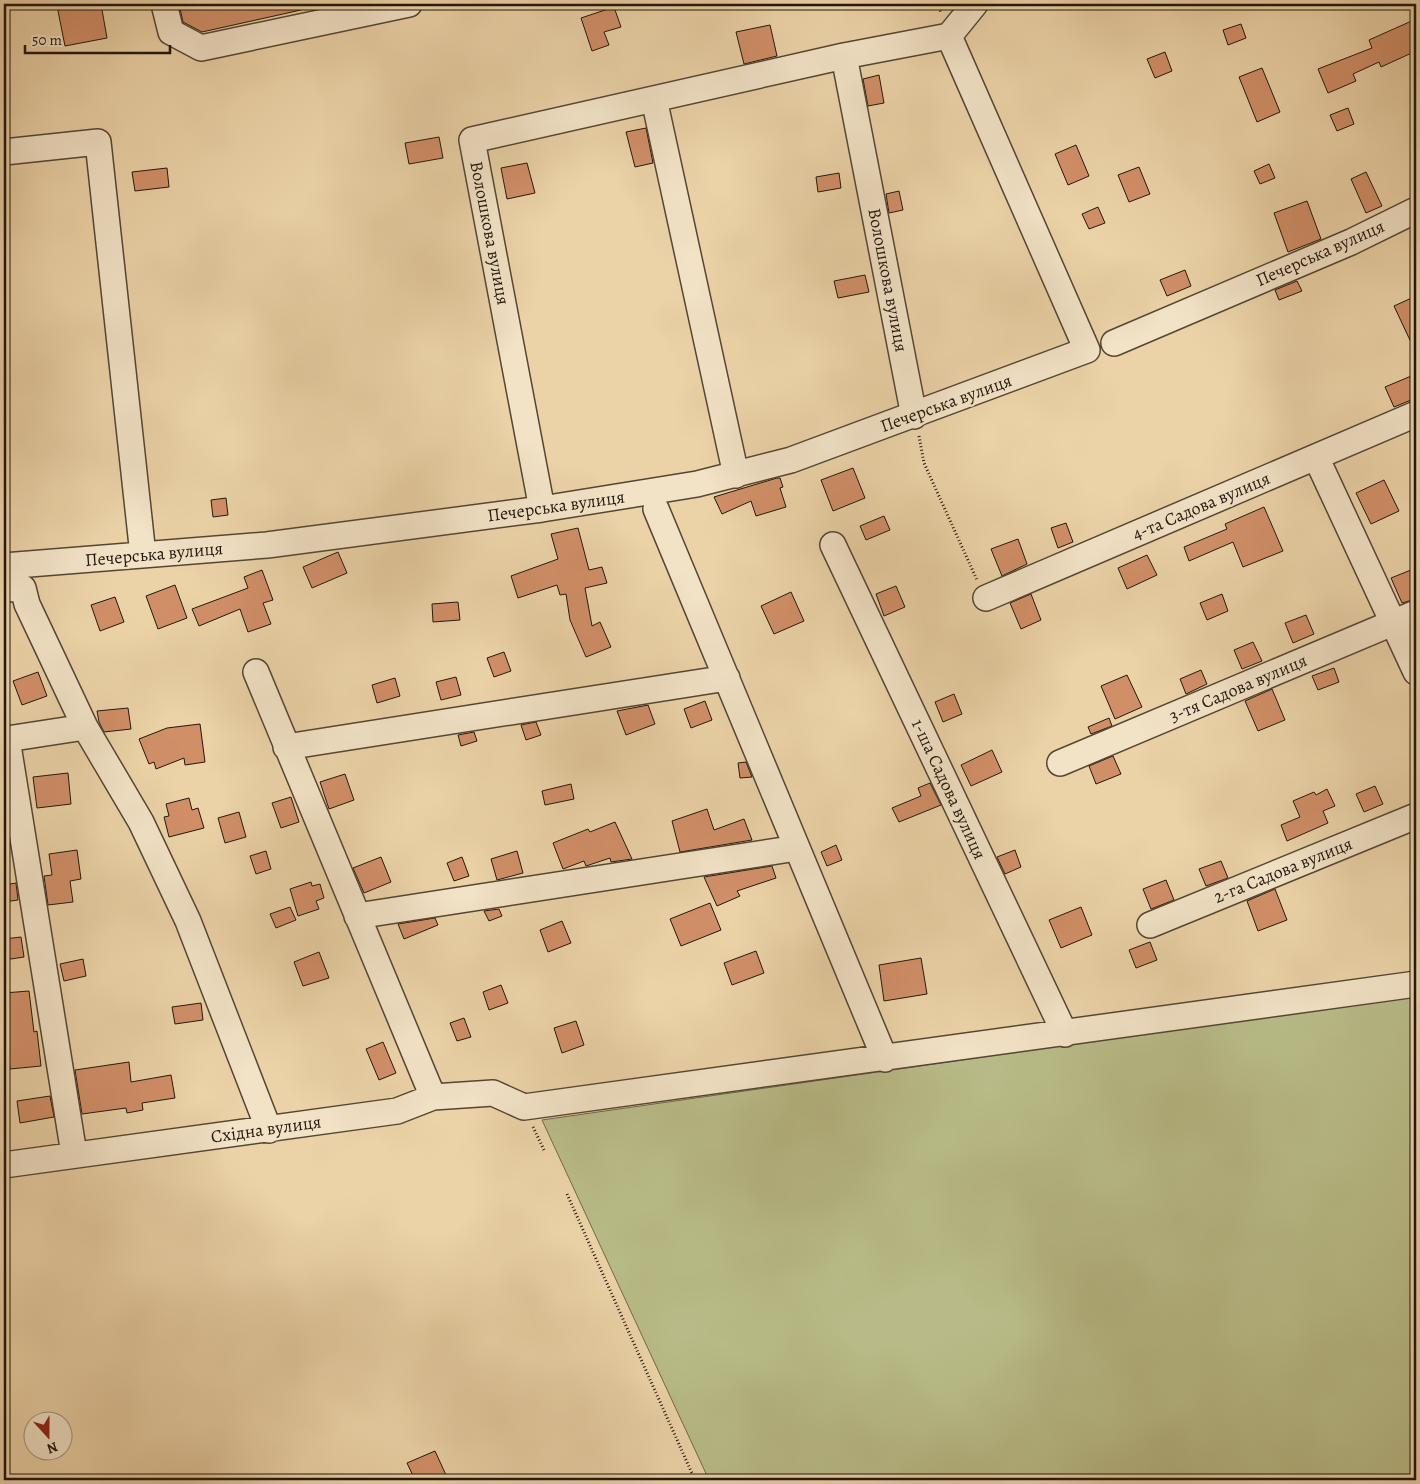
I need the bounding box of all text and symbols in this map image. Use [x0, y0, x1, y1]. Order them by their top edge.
scale bar [25, 22, 170, 54]
text: 50 m [32, 30, 62, 50]
street label: Волошкова вулиця [464, 159, 516, 307]
street label: Волошкова вулиця [862, 206, 914, 354]
street label: Печерська вулиця [1252, 214, 1388, 292]
street label: Печерська вулиця [877, 368, 1015, 438]
street label: 4-та Садова вулиця [1128, 466, 1274, 546]
street label: Печерська вулиця [486, 484, 626, 528]
street label: Печерська вулиця [84, 536, 224, 572]
street label: 3-тя Садова вулиця [1165, 648, 1311, 728]
street label: 1-ша Садова вулиця [906, 715, 992, 863]
street label: 2-га Садова вулиця [1210, 831, 1356, 909]
street label: Східна вулиця [209, 1109, 323, 1149]
north arrow [22, 1412, 72, 1462]
text: N [44, 1437, 61, 1458]

